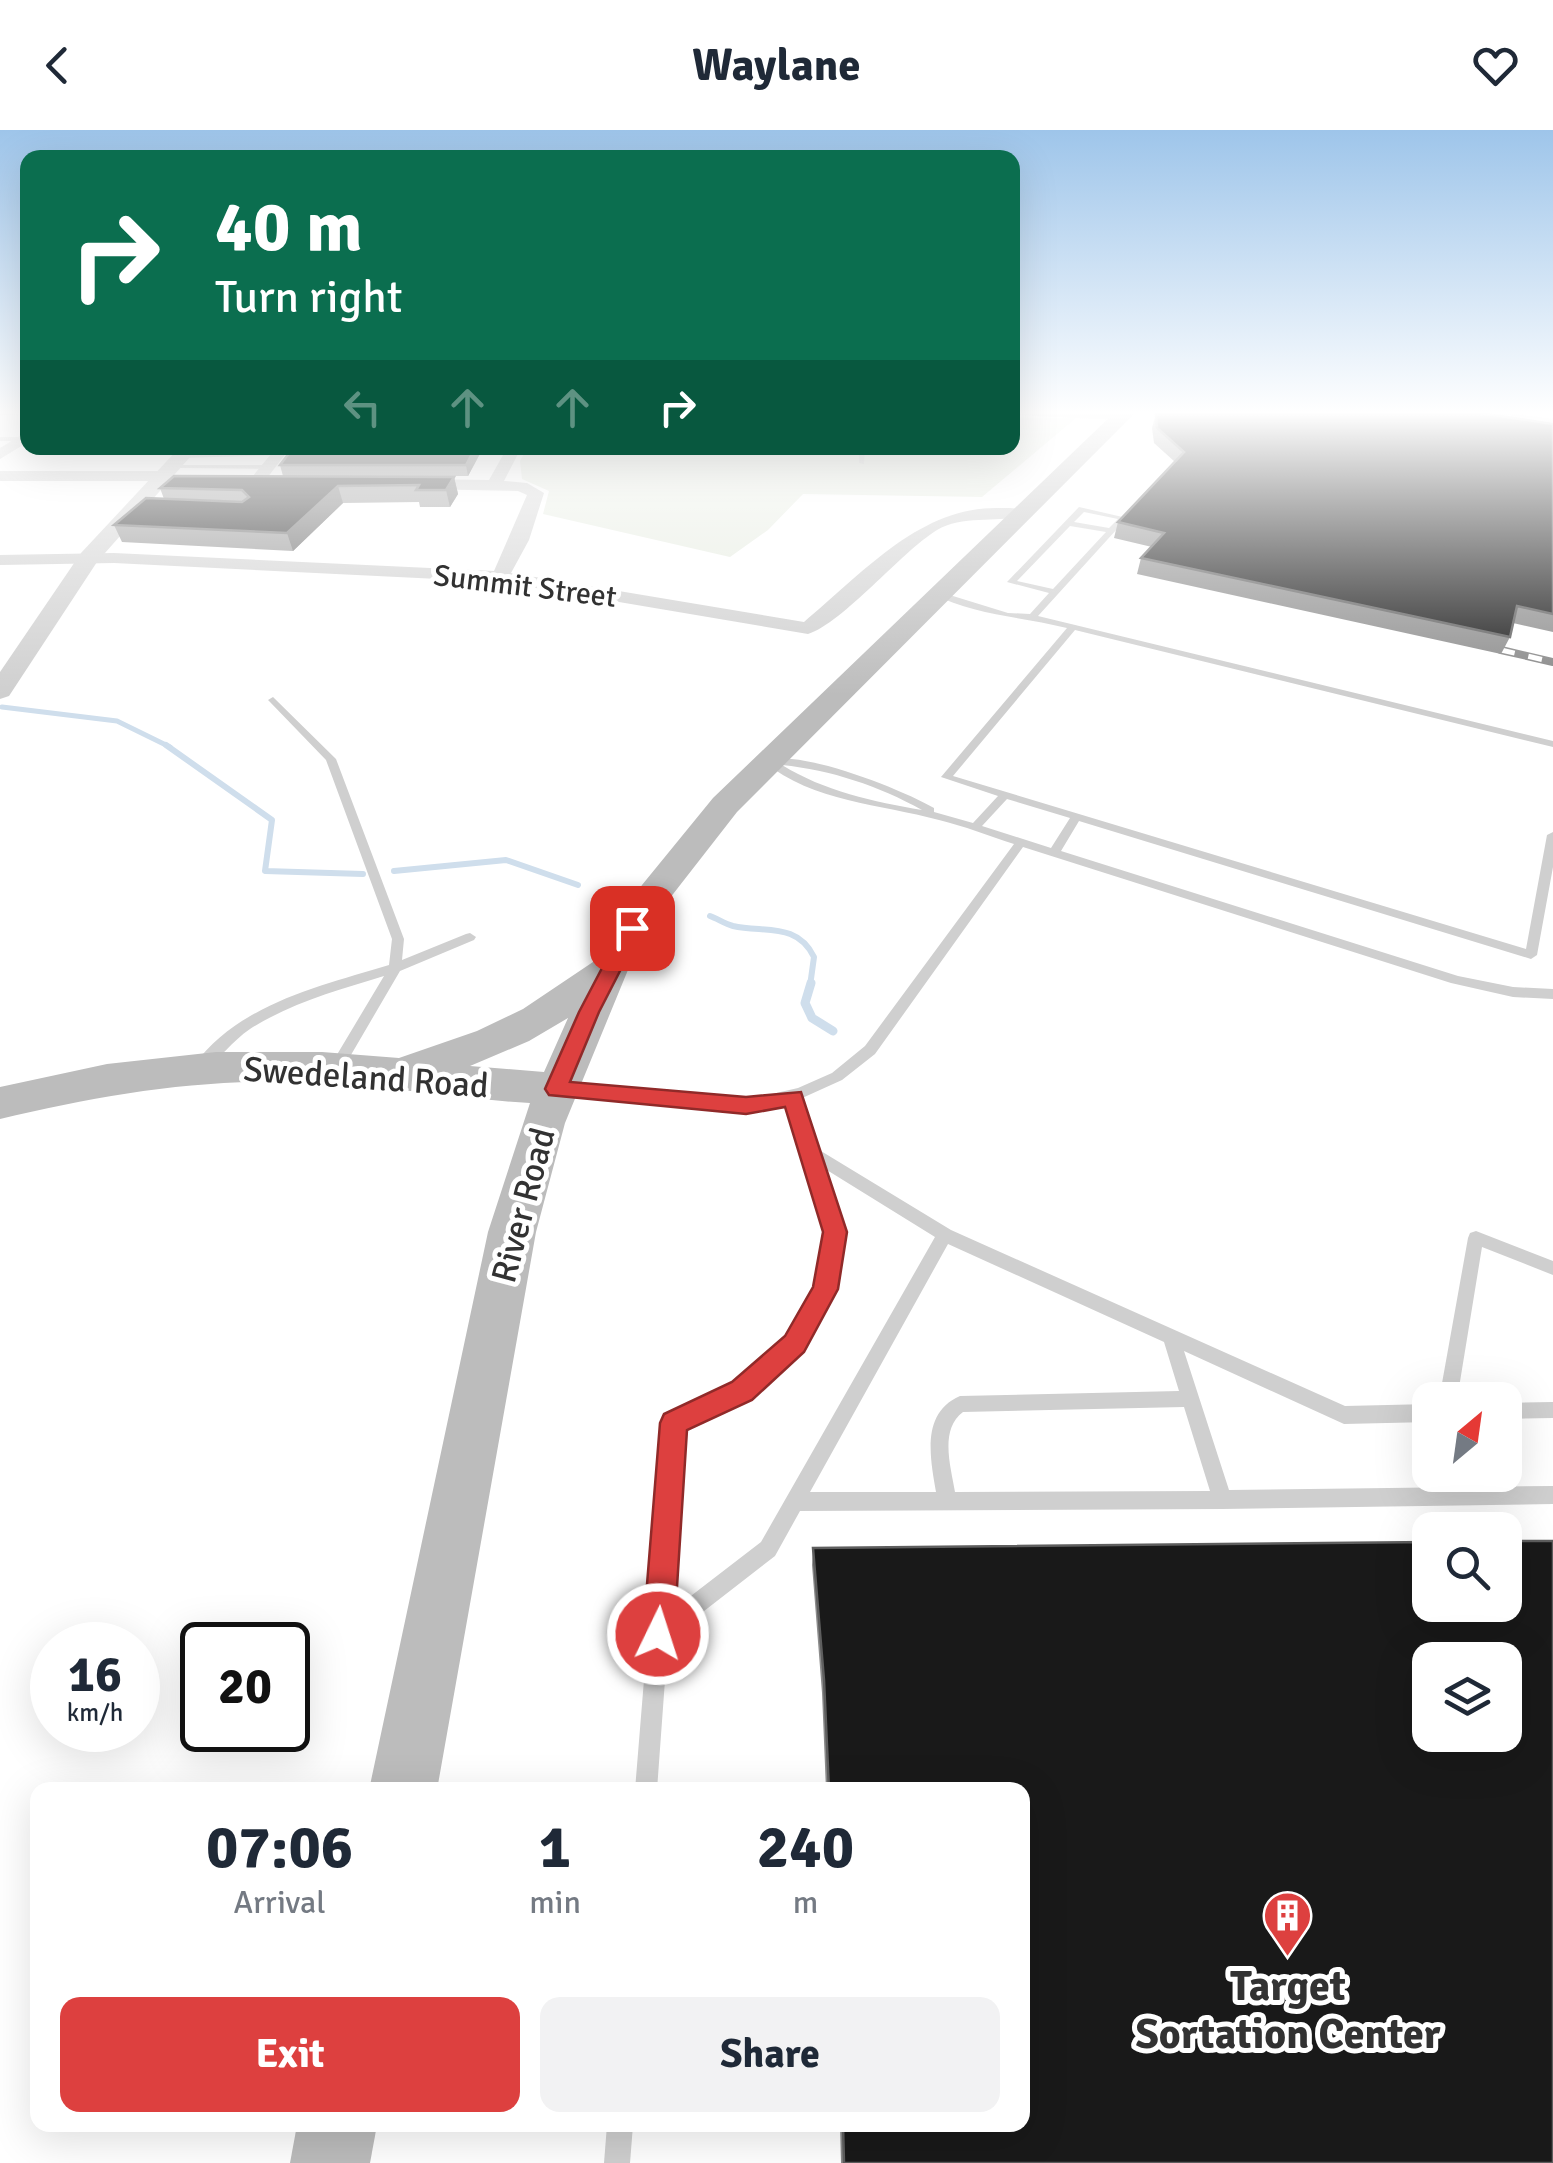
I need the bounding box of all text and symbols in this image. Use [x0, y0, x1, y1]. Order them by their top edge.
icon: back [30, 38, 85, 93]
text: Waylane [692, 38, 861, 93]
icon: heart [1468, 38, 1523, 93]
text: 40 m [215, 184, 363, 270]
icon: right [50, 190, 180, 320]
text: Turn right [215, 270, 403, 325]
icon: left [335, 380, 390, 435]
icon: ahead [440, 380, 495, 435]
icon: ahead [545, 380, 600, 435]
icon: right [650, 380, 705, 435]
street label: Summit Street [431, 557, 619, 616]
pin [590, 886, 675, 971]
icon: arrive [605, 901, 660, 956]
street label: Swedeland Road [242, 1047, 490, 1108]
street label: River Road [482, 1123, 565, 1287]
north arrow [1412, 1382, 1522, 1492]
map controls [1412, 1382, 1522, 1752]
button: search [1412, 1512, 1522, 1622]
position arrow [606, 1582, 710, 1686]
speed limit sign: 20 [180, 1622, 310, 1752]
button: layers [1412, 1642, 1522, 1752]
text: 16 [68, 1644, 122, 1706]
text: km/h [67, 1697, 123, 1728]
text: 07:06 [206, 1811, 353, 1885]
text: 1 [539, 1811, 571, 1885]
text: 240 [757, 1811, 854, 1885]
text: Arrival [234, 1883, 326, 1922]
text: min [529, 1883, 581, 1922]
text: m [793, 1883, 818, 1922]
building icon: Target Sortation Center [1262, 1890, 1314, 1958]
place label: Target Sortation Center [1135, 1961, 1441, 2060]
button: Exit [60, 1997, 520, 2112]
button: Share [540, 1997, 1000, 2112]

